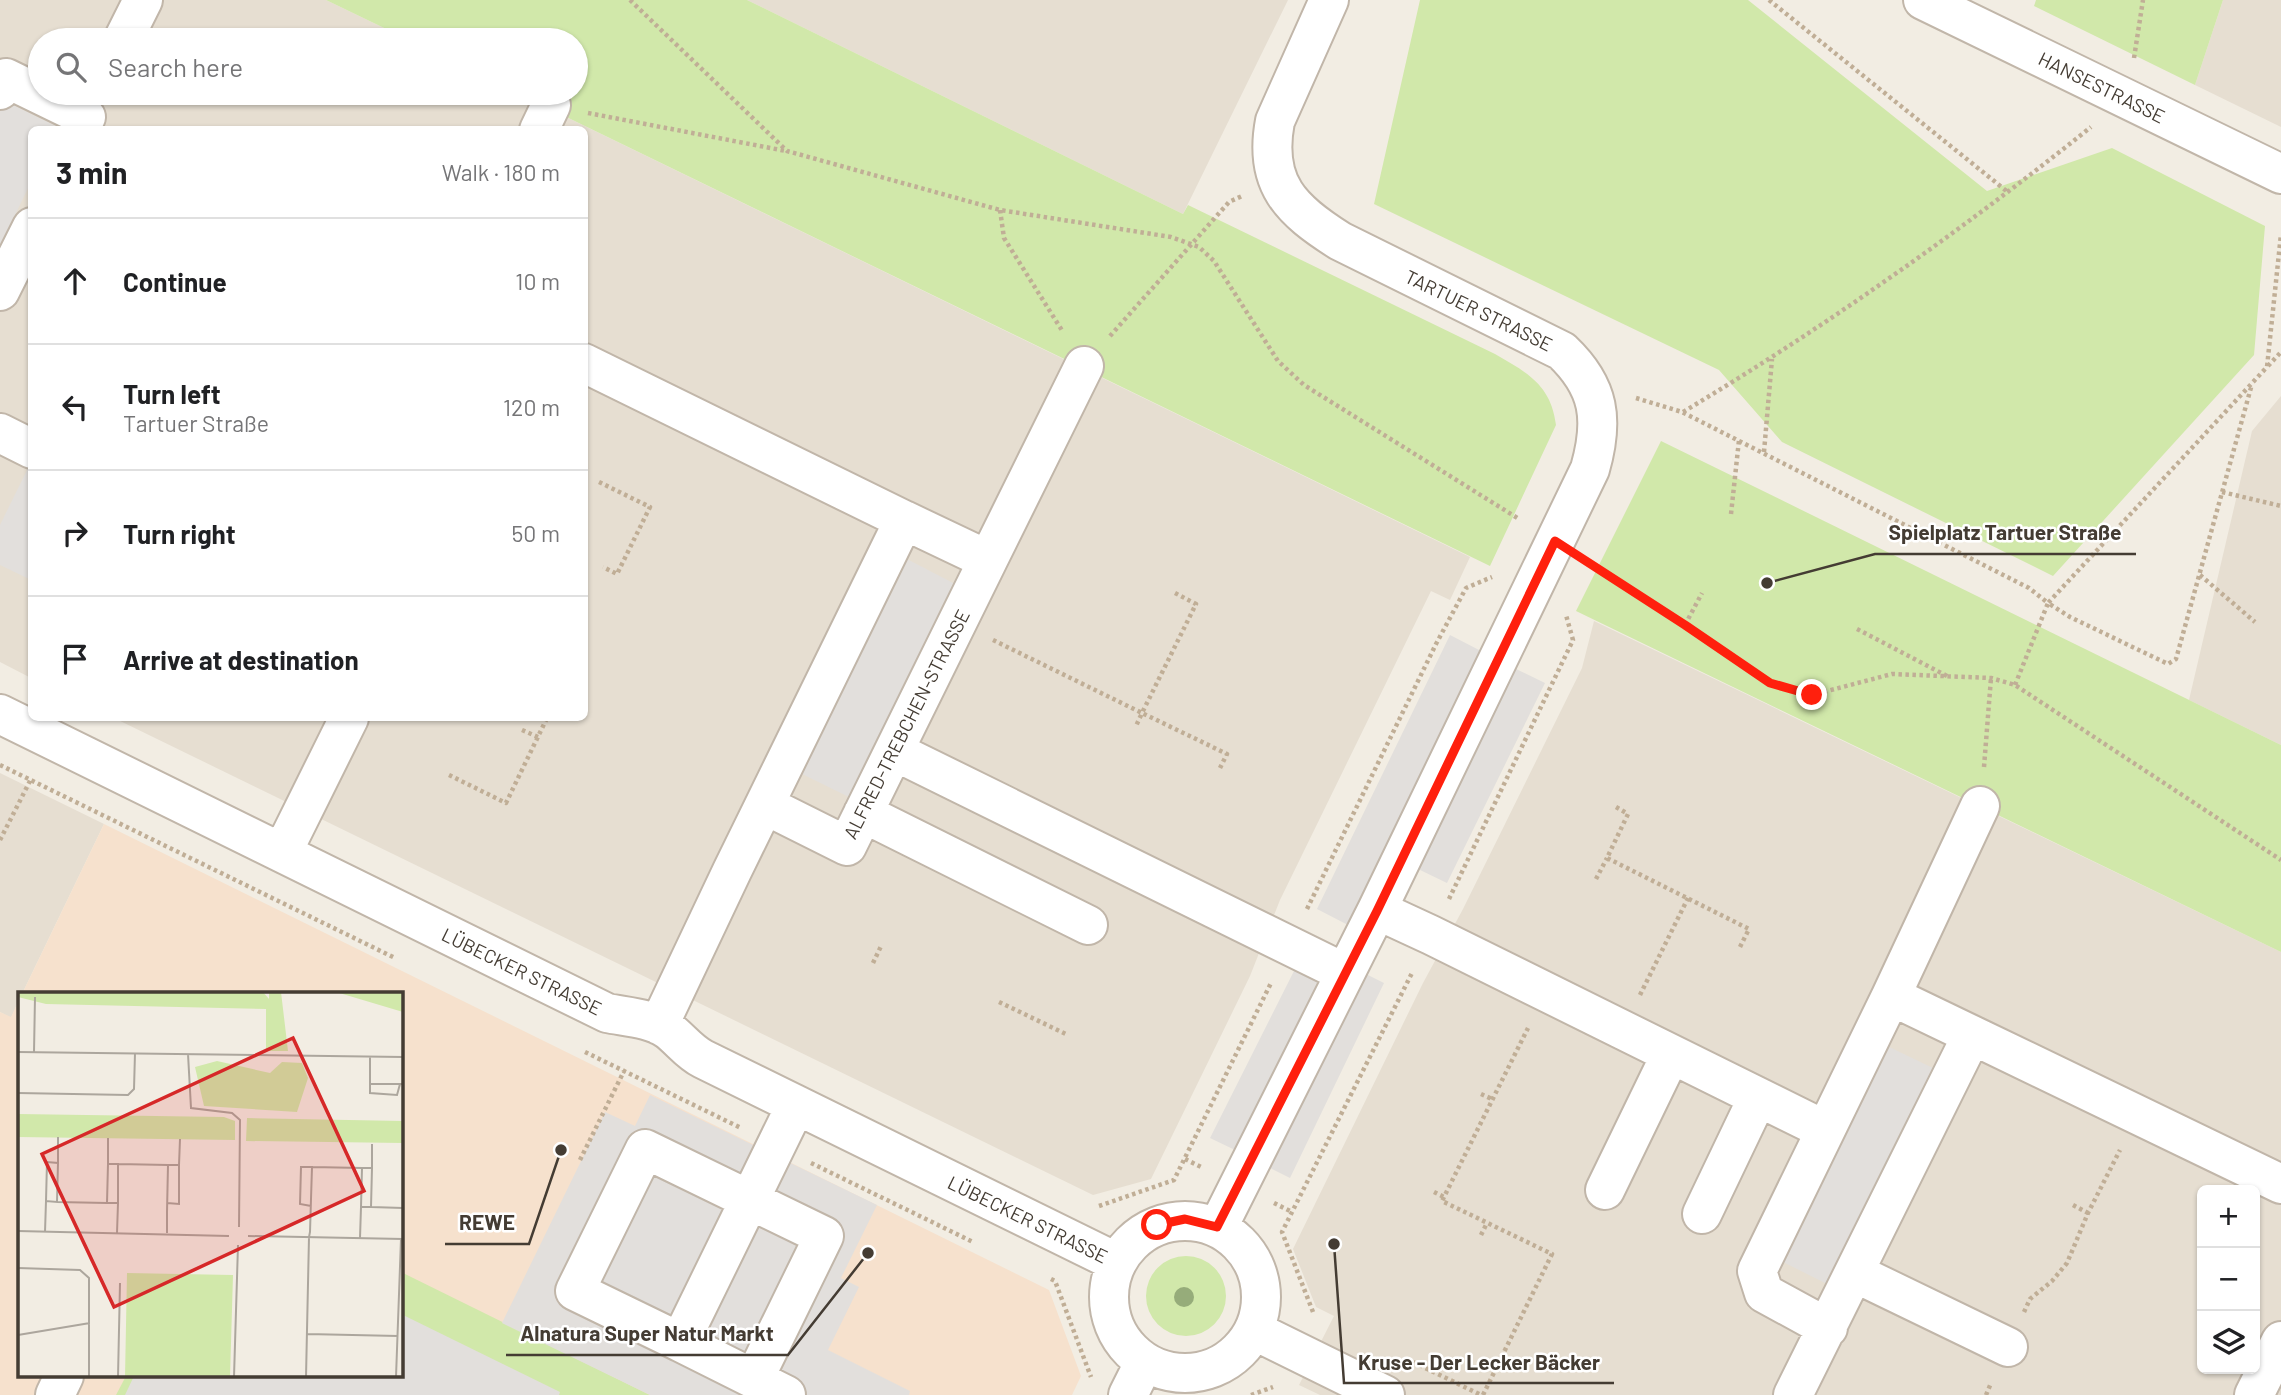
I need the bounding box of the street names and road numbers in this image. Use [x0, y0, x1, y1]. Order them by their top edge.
street label: HANSESTRASSE [2035, 46, 2169, 128]
street label: TARTUER STRASSE [1401, 264, 1557, 356]
street label: ALFRED-TREBCHEN-STRASSE [838, 605, 974, 843]
street label: LÜBECKER STRASSE [438, 922, 606, 1020]
street label: LÜBECKER STRASSE [944, 1170, 1112, 1268]

